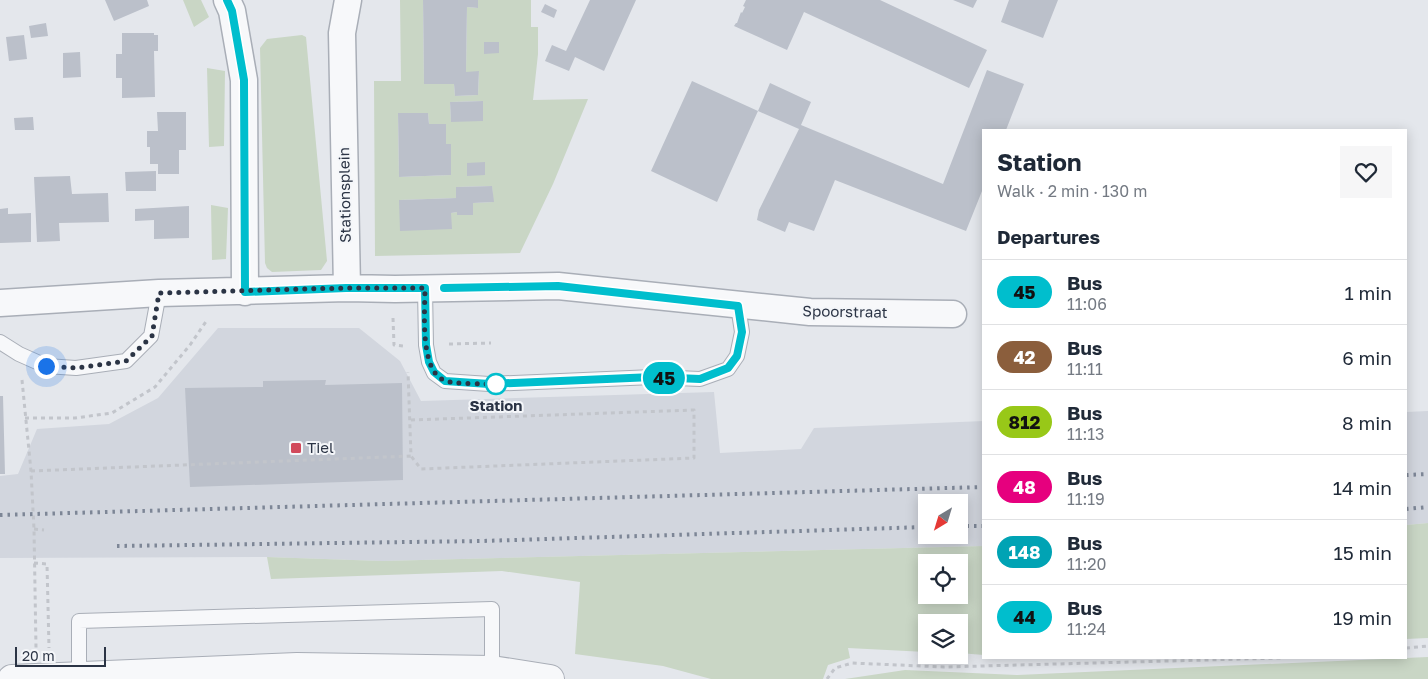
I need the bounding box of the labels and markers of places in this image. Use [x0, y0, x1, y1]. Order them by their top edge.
marker: Station [485, 373, 507, 395]
place label: Station [470, 396, 522, 414]
place label: Tiel [307, 438, 334, 456]
marker: Tiel [289, 441, 303, 455]

